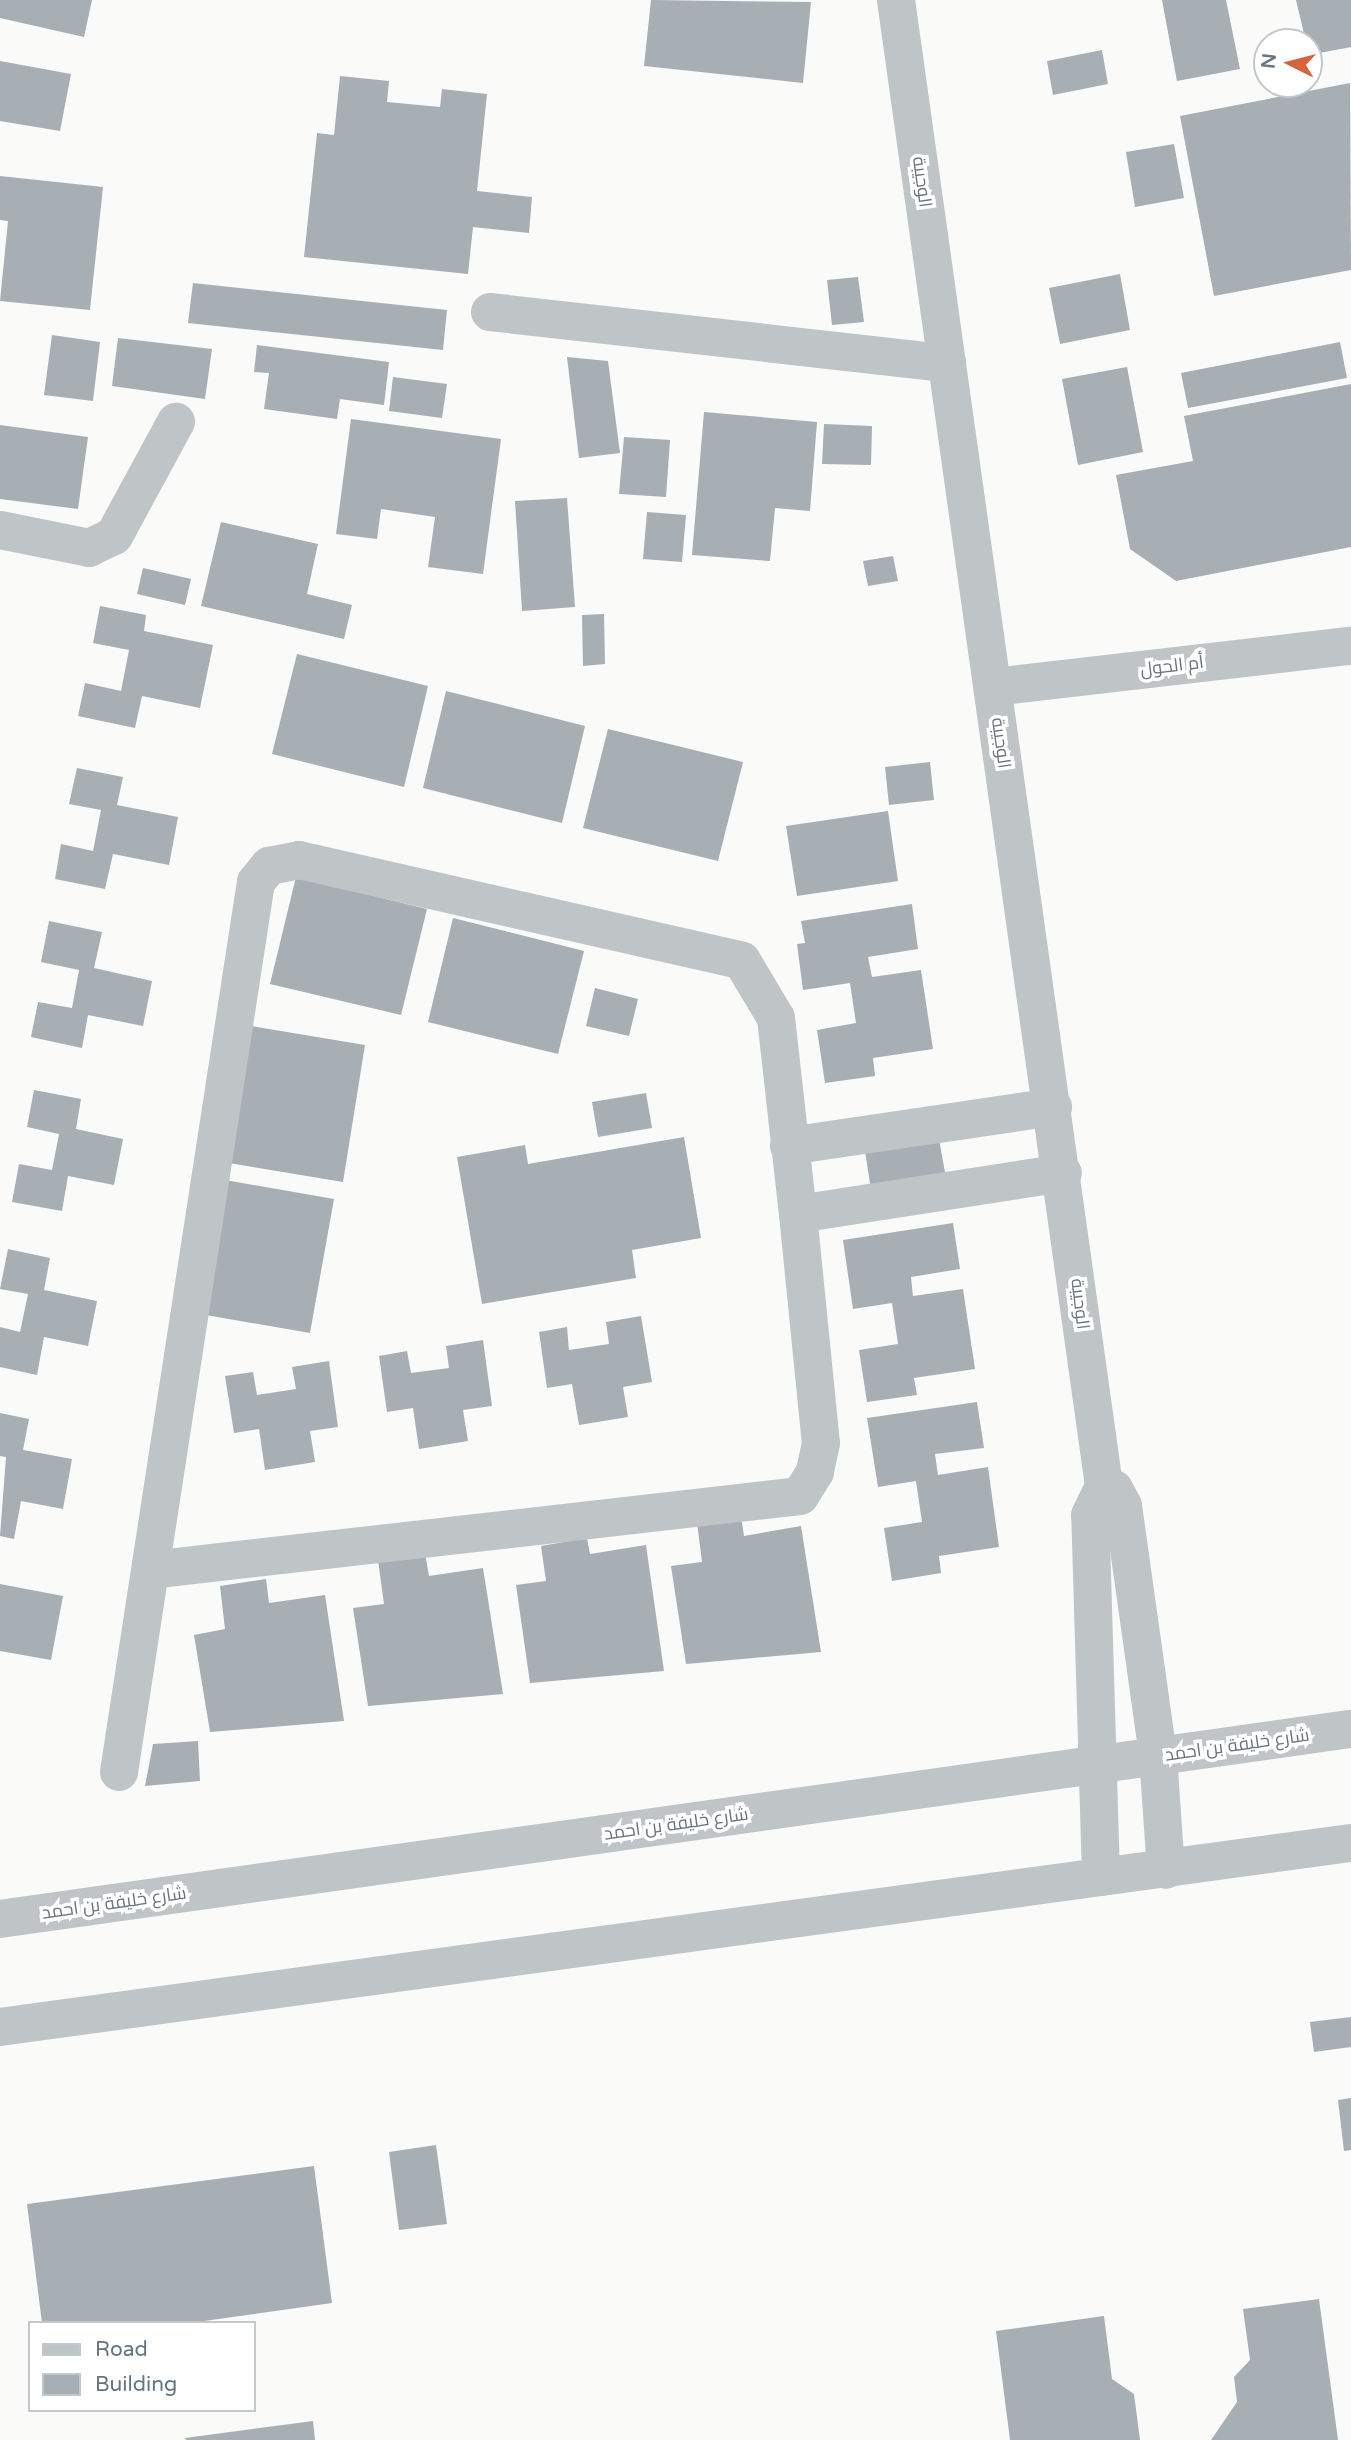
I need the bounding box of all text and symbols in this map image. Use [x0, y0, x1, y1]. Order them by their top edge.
north arrow [1253, 28, 1323, 98]
text: N [1257, 52, 1281, 70]
street label: الوجيبة [908, 155, 936, 209]
street label: أم الحول [1139, 651, 1205, 681]
street label: الوجيبة [987, 716, 1015, 770]
street label: الوجيبة [1066, 1277, 1094, 1331]
street label: شارع خليفة بن احمد [1163, 1724, 1311, 1766]
street label: شارع خليفة بن احمد [602, 1803, 750, 1845]
street label: شارع خليفة بن احمد [40, 1882, 188, 1924]
legend [28, 2321, 256, 2412]
text: Road [95, 2337, 148, 2362]
text: Building [95, 2372, 177, 2397]

